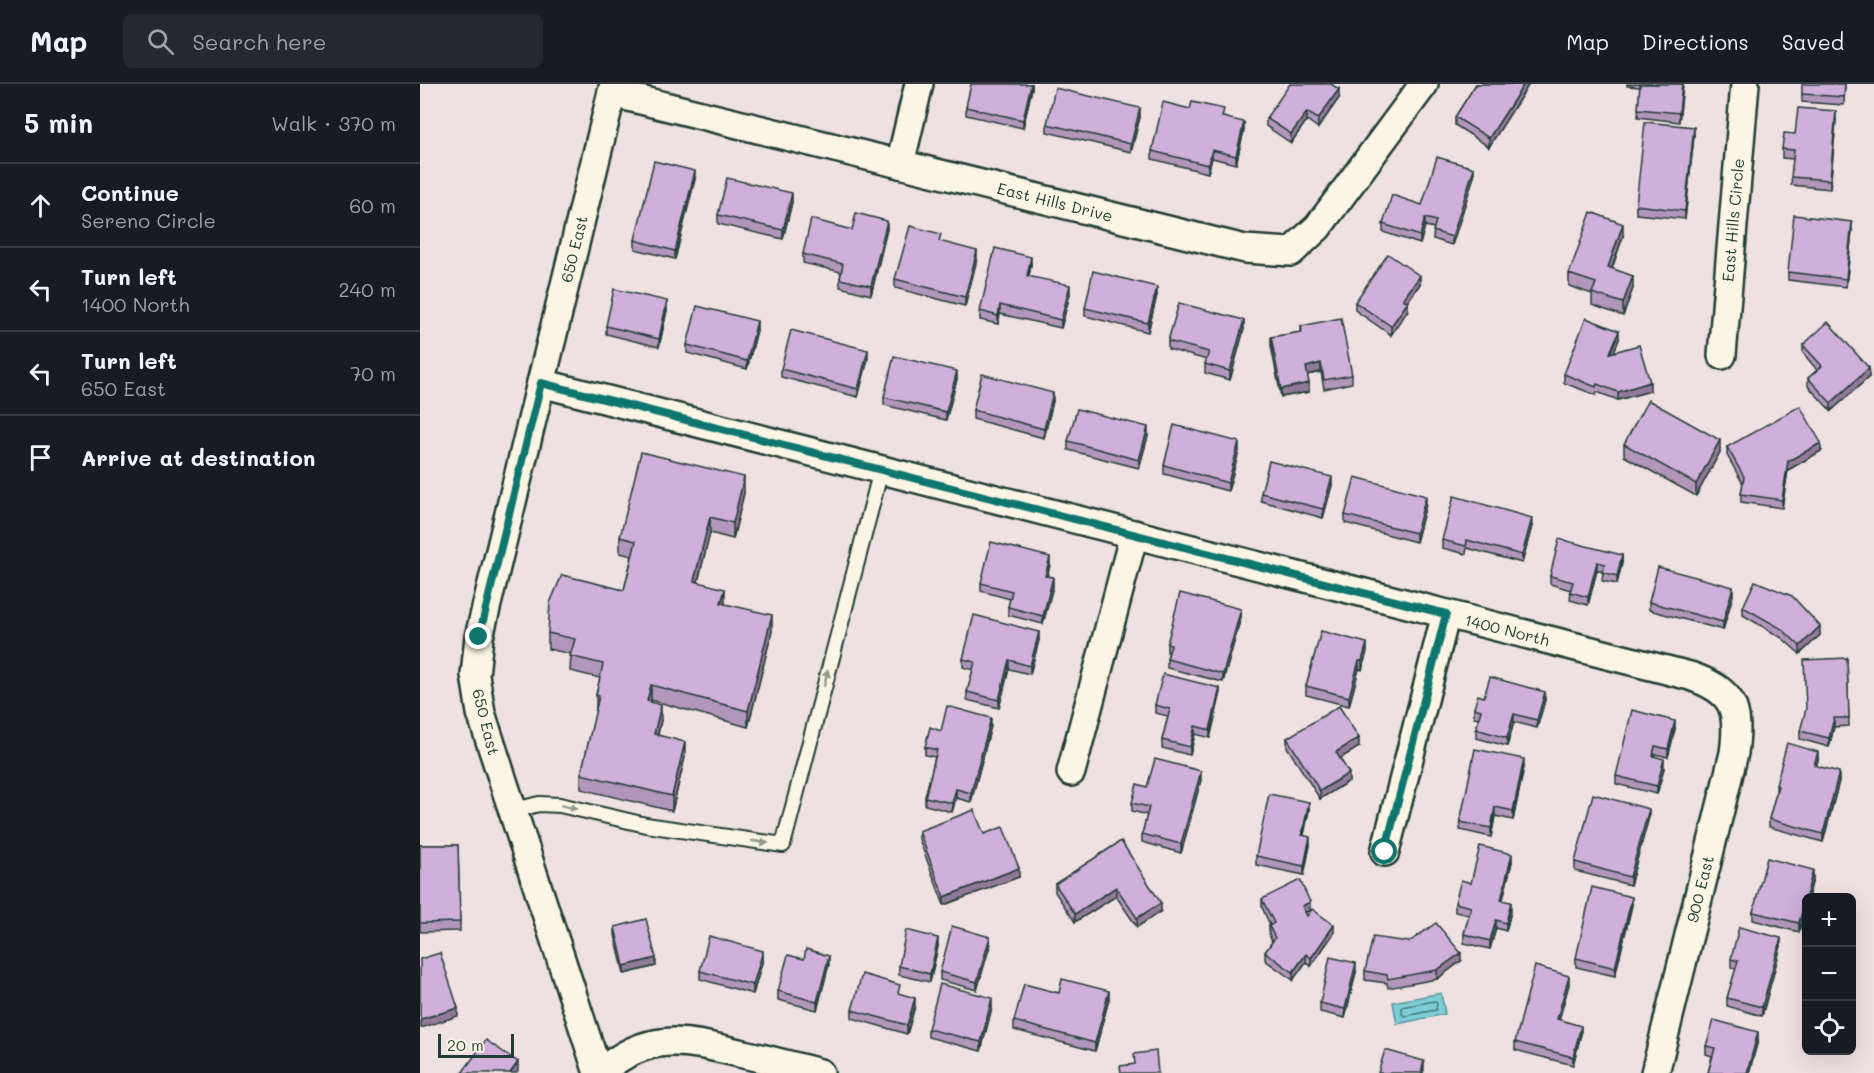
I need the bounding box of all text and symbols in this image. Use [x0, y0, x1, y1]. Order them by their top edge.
search box [123, 14, 543, 68]
text: Map [30, 23, 87, 59]
icon: search [144, 25, 177, 58]
text: Search here [192, 27, 326, 56]
text: Map [1566, 28, 1609, 55]
text: Directions [1642, 28, 1749, 55]
text: Saved [1782, 28, 1844, 55]
text: 5 min [24, 106, 93, 140]
text: Walk · 370 m [271, 110, 396, 136]
street label: East Hills Circle [1717, 157, 1748, 283]
street label: East Hills Drive [995, 177, 1115, 226]
text: Continue [81, 178, 179, 207]
icon: ahead [24, 189, 57, 222]
text: 60 m [349, 192, 396, 218]
text: Sereno Circle [81, 207, 216, 233]
street label: 650 East [555, 213, 592, 284]
text: Turn left [81, 262, 177, 291]
icon: left [24, 273, 57, 306]
text: 240 m [338, 276, 396, 302]
text: 1400 North [81, 291, 190, 317]
text: Turn left [81, 346, 177, 375]
icon: left [24, 357, 57, 390]
text: 70 m [350, 360, 396, 386]
text: 650 East [81, 375, 166, 401]
icon: arrive [24, 441, 57, 474]
text: Arrive at destination [81, 443, 316, 472]
street label: 1400 North [1462, 609, 1552, 650]
route end [465, 623, 491, 649]
one-way arrow [822, 669, 832, 687]
street label: 650 East [468, 686, 505, 757]
one-way arrow [559, 803, 578, 812]
one-way arrow [751, 837, 770, 846]
route start [1371, 838, 1397, 864]
street label: 900 East [1681, 853, 1718, 925]
map controls [1802, 893, 1856, 1055]
button: + [1802, 893, 1856, 947]
button: − [1802, 947, 1856, 1001]
button: locate [1802, 1001, 1856, 1055]
scale bar [438, 1031, 514, 1058]
text: 20 m [447, 1034, 484, 1055]

